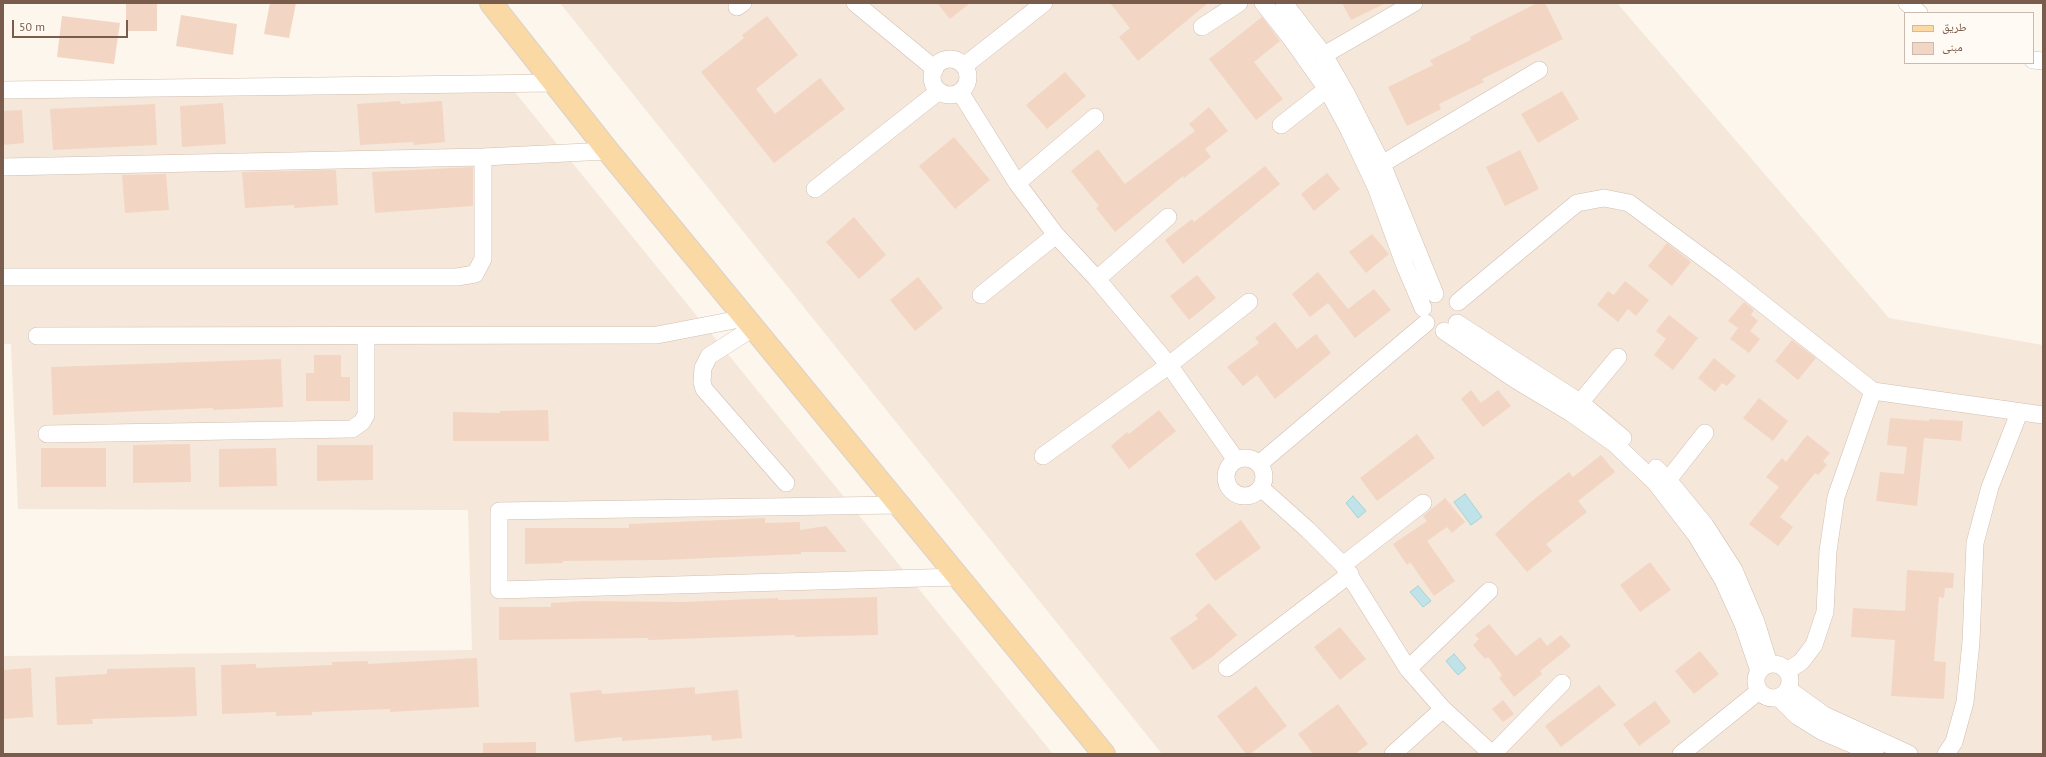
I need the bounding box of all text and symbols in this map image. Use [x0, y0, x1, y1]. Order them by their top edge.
scale bar [14, 12, 130, 38]
legend [1904, 12, 2034, 64]
text: 50 m [19, 19, 45, 34]
text: طريق [1942, 19, 1967, 34]
text: مبنى [1942, 39, 1963, 54]

